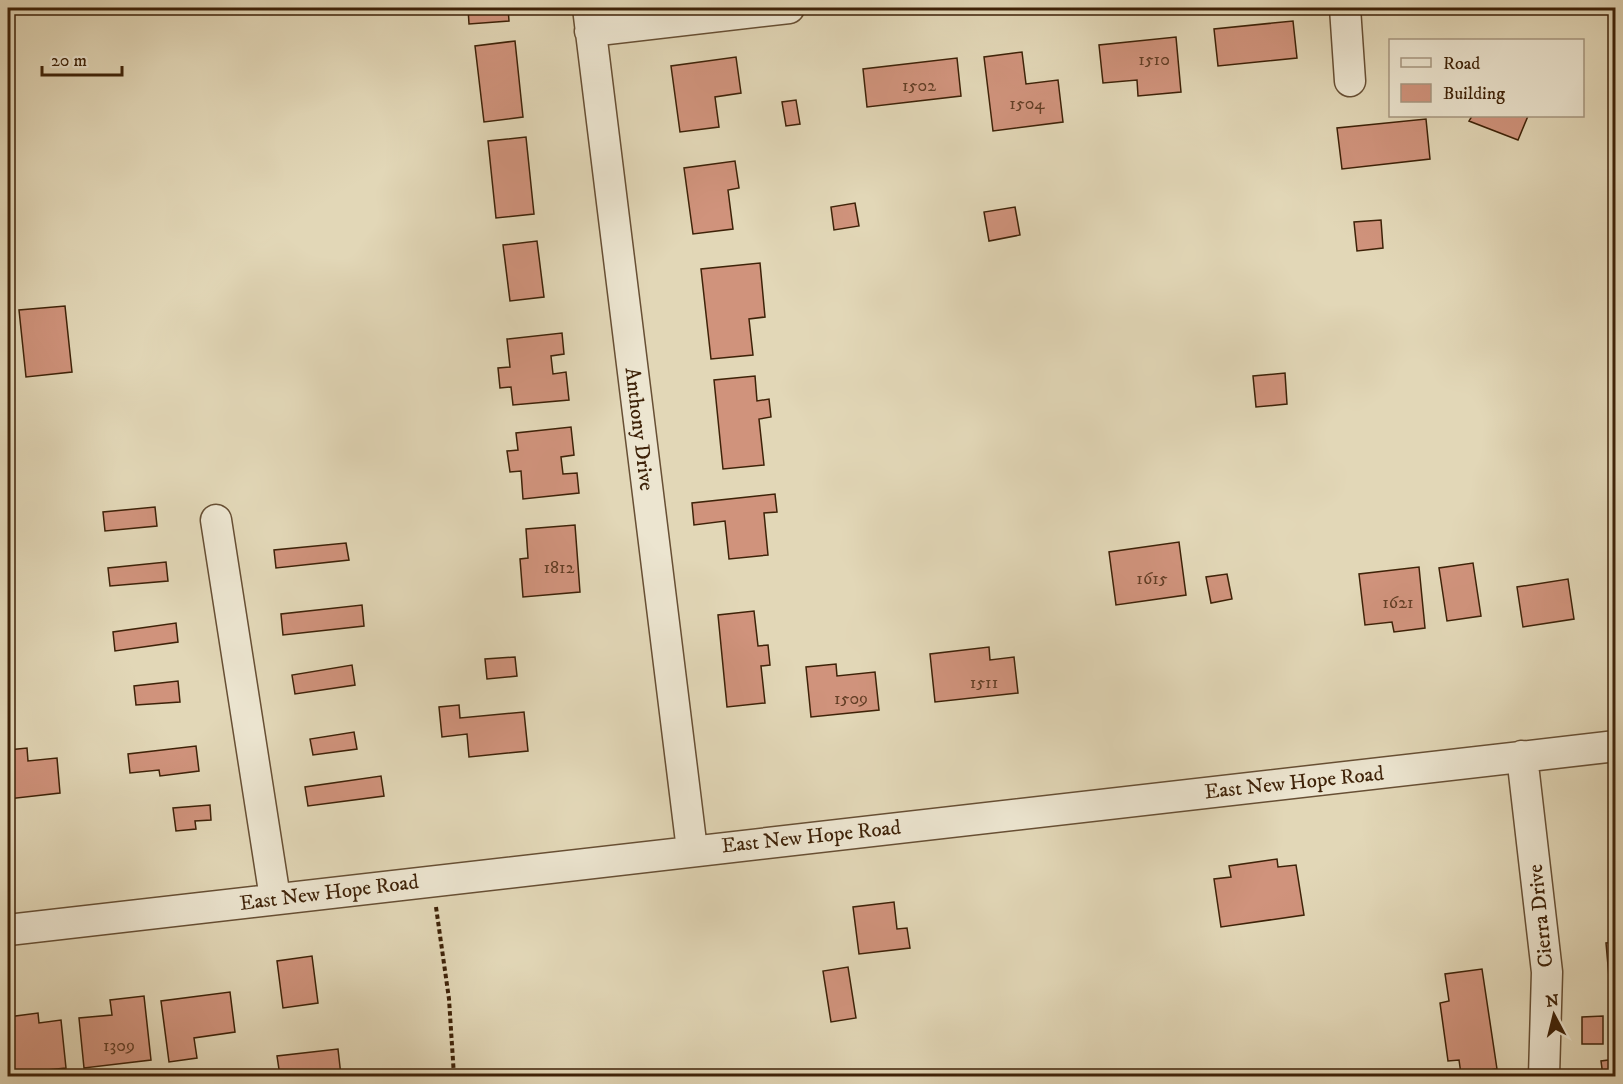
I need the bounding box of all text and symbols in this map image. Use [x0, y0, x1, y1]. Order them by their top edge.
scale bar [42, 39, 122, 77]
legend [1389, 39, 1584, 117]
house number: 1510 [1138, 49, 1170, 71]
text: 20 m [51, 50, 87, 72]
text: Road [1443, 53, 1480, 75]
house number: 1502 [902, 75, 936, 97]
text: Building [1443, 83, 1505, 105]
house number: 1504 [1009, 93, 1045, 115]
street label: Anthony Drive [619, 366, 660, 493]
house number: 1812 [543, 557, 575, 579]
house number: 1615 [1136, 568, 1168, 590]
house number: 1621 [1382, 592, 1414, 614]
house number: 1511 [970, 672, 998, 694]
house number: 1509 [834, 688, 868, 710]
street label: East New Hope Road [1203, 761, 1386, 805]
street label: East New Hope Road [720, 815, 903, 859]
street label: Cierra Drive [1523, 863, 1559, 969]
street label: East New Hope Road [238, 869, 421, 917]
north arrow [1524, 985, 1584, 1045]
text: N [1545, 990, 1560, 1012]
house number: 1309 [103, 1035, 135, 1057]

